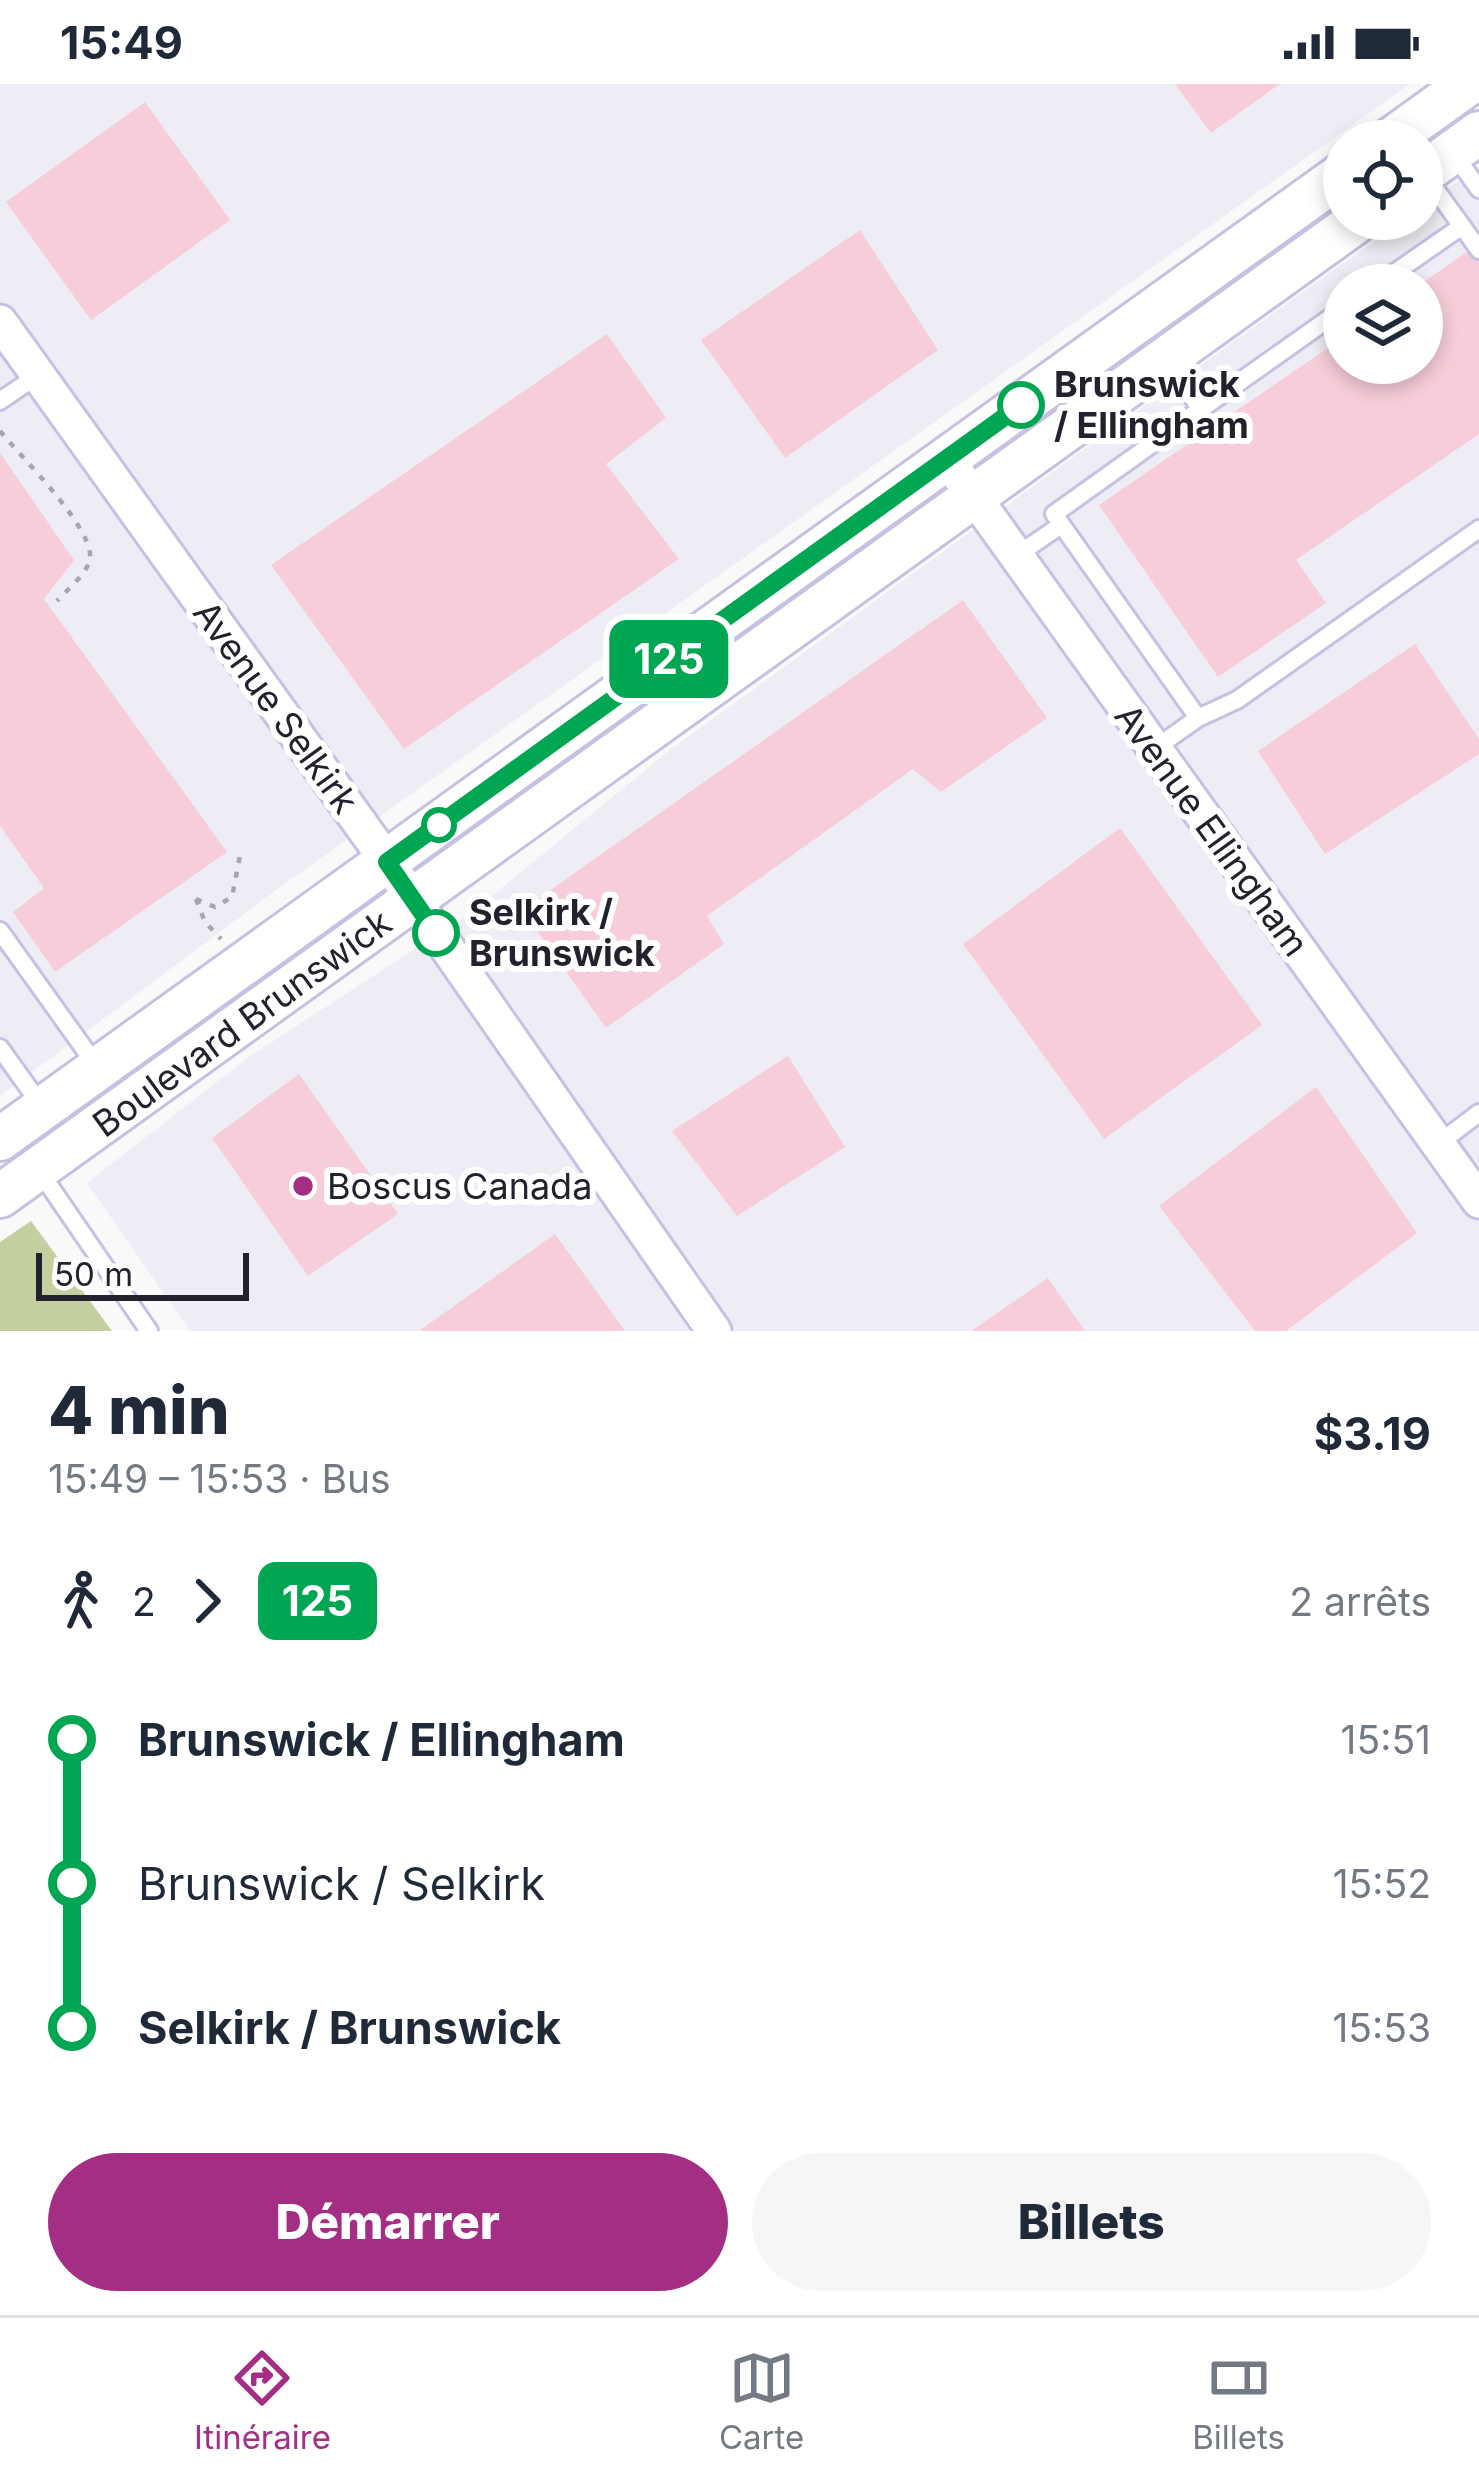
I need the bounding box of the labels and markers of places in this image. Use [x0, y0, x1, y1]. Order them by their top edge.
place label: Brunswick / Ellingham [1054, 362, 1249, 447]
marker: Brunswick / Ellingham [999, 383, 1043, 427]
unlabelled marker [423, 809, 455, 841]
place label: Selkirk / Brunswick [469, 890, 655, 975]
marker: Selkirk / Brunswick [414, 911, 458, 955]
place label: Boscus Canada [327, 1164, 592, 1208]
marker: Boscus Canada [290, 1173, 316, 1199]

